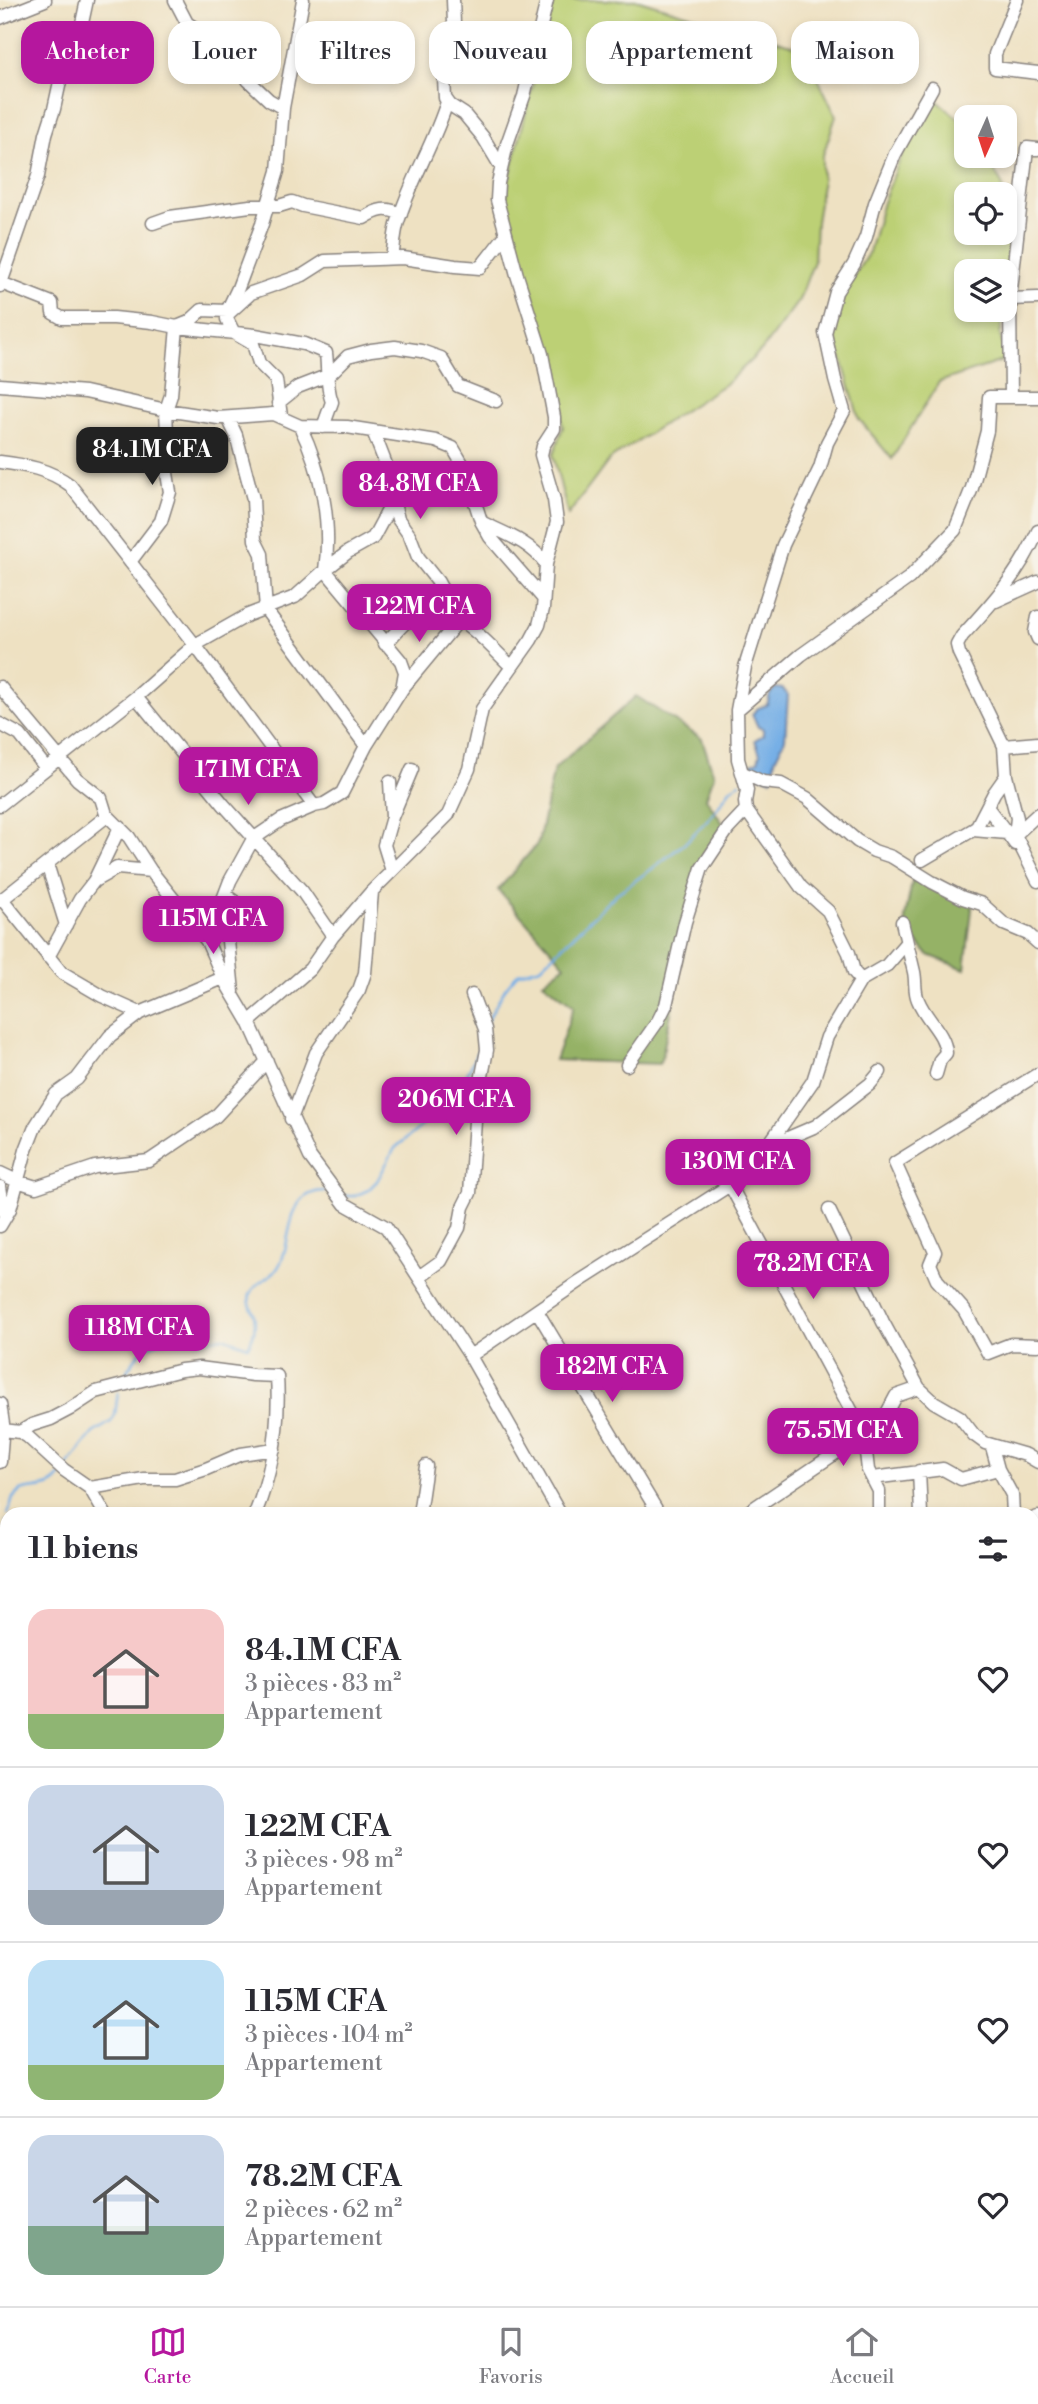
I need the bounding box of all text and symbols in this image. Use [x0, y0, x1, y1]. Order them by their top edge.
chip: Acheter [21, 21, 154, 84]
chip: Louer [168, 21, 281, 84]
chip: Filtres [295, 21, 415, 84]
chip: Nouveau [429, 21, 572, 84]
chip: Appartement [586, 21, 777, 84]
chip: Maison [791, 21, 919, 84]
north arrow [954, 105, 1017, 168]
map controls [954, 105, 1017, 322]
button: locate [954, 182, 1017, 245]
button: layers [954, 259, 1017, 322]
pin: 84.1M CFA [72, 428, 232, 487]
text: 84.1M CFA [92, 436, 212, 464]
pin: 84.8M CFA [340, 462, 500, 521]
text: 84.8M CFA [359, 470, 481, 498]
pin: 122M CFA [347, 584, 491, 644]
text: 122M CFA [363, 593, 475, 621]
pin: 171M CFA [176, 748, 320, 807]
text: 171M CFA [195, 756, 301, 784]
pin: 115M CFA [141, 897, 285, 956]
text: 115M CFA [159, 905, 267, 933]
pin: 206M CFA [384, 1078, 528, 1137]
text: 206M CFA [397, 1086, 515, 1114]
pin: 130M CFA [666, 1140, 810, 1199]
text: 130M CFA [681, 1148, 795, 1176]
pin: 78.2M CFA [733, 1242, 893, 1301]
text: 78.2M CFA [753, 1250, 873, 1278]
pin: 118M CFA [67, 1306, 211, 1365]
text: 118M CFA [85, 1314, 193, 1342]
pin: 182M CFA [540, 1344, 684, 1404]
text: 182M CFA [556, 1353, 668, 1381]
pin: 75.5M CFA [763, 1408, 923, 1468]
text: 75.5M CFA [783, 1417, 903, 1445]
text: 11 biens [28, 1530, 138, 1568]
icon: filters [974, 1530, 1012, 1568]
text: 84.1M CFA [245, 1632, 401, 1670]
icon: home [84, 1637, 168, 1721]
icon: heart [974, 1660, 1012, 1698]
text: 3 pièces · 83 m² [245, 1670, 401, 1698]
text: Appartement [245, 1698, 383, 1726]
text: 122M CFA [245, 1808, 391, 1846]
icon: home [84, 1813, 168, 1897]
icon: heart [974, 1836, 1012, 1874]
text: 3 pièces · 98 m² [245, 1846, 403, 1874]
text: Appartement [245, 1874, 383, 1902]
text: 115M CFA [245, 1983, 387, 2021]
icon: home [84, 1988, 168, 2072]
icon: heart [974, 2011, 1012, 2049]
text: 3 pièces · 104 m² [245, 2021, 413, 2049]
text: Appartement [245, 2049, 383, 2077]
text: 78.2M CFA [245, 2158, 402, 2196]
icon: home [84, 2163, 168, 2247]
icon: heart [974, 2186, 1012, 2224]
text: 2 pièces · 62 m² [245, 2196, 402, 2224]
text: Appartement [245, 2224, 383, 2252]
tab: Carte [144, 2323, 191, 2389]
tab: Favoris [479, 2323, 543, 2389]
tab: Accueil [830, 2323, 894, 2389]

